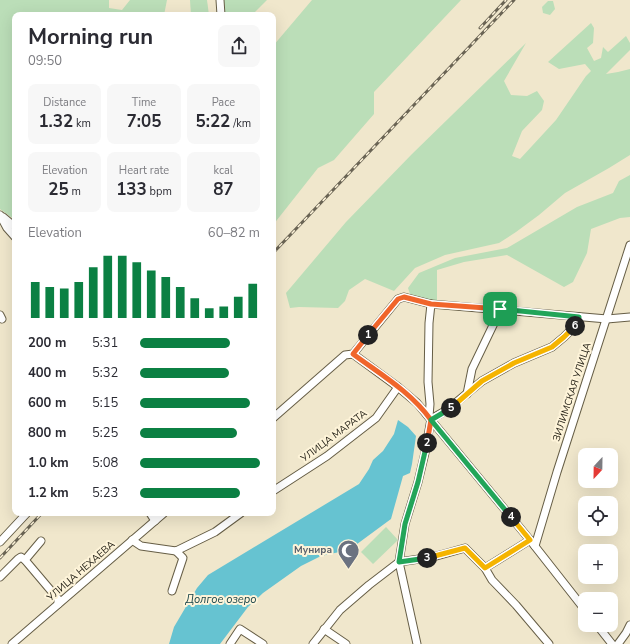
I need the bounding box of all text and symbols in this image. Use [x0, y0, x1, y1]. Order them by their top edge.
text: Morning run [28, 22, 153, 52]
button: share [218, 25, 260, 67]
text: 09:50 [28, 52, 62, 70]
text: Distance [43, 95, 86, 110]
text: Time [132, 95, 156, 110]
text: Pace [212, 95, 235, 110]
text: 1.32 [38, 110, 73, 133]
text: 7:05 [127, 110, 161, 133]
text: 5:22 [196, 110, 230, 133]
text: km [73, 116, 91, 131]
text: /km [230, 116, 251, 131]
text: Elevation [42, 163, 87, 178]
text: Heart rate [119, 163, 169, 178]
text: kcal [214, 163, 233, 178]
text: 25 [48, 178, 69, 201]
text: 133 [116, 178, 147, 201]
text: 87 [213, 178, 234, 201]
text: m [69, 184, 81, 199]
text: bpm [147, 184, 172, 199]
text: Elevation [28, 224, 82, 242]
text: 60–82 m [208, 224, 260, 242]
pin [483, 292, 517, 326]
icon: arrive [489, 298, 511, 320]
pin: 6 [565, 316, 585, 336]
text: 6 [572, 318, 578, 333]
pin: 1 [358, 325, 378, 345]
text: 1 [365, 327, 371, 342]
text: 200 m [28, 334, 66, 352]
text: 5:31 [92, 334, 118, 352]
street label: ЗИЛИМСКАЯ УЛИЦА [549, 340, 595, 443]
text: 400 m [28, 364, 66, 382]
text: 5:32 [92, 364, 118, 382]
text: 600 m [28, 394, 66, 412]
text: 5:15 [92, 394, 118, 412]
pin: 5 [441, 398, 461, 418]
text: 5 [448, 400, 454, 415]
street label: УЛИЦА МАРАТА [297, 406, 370, 466]
text: 800 m [28, 424, 66, 442]
text: 5:25 [92, 424, 118, 442]
pin: 2 [417, 433, 437, 453]
text: 2 [424, 435, 430, 450]
north arrow [578, 448, 618, 488]
map controls [578, 448, 618, 632]
text: 1.0 km [28, 454, 69, 472]
text: 5:08 [92, 454, 118, 472]
text: 1.2 km [28, 484, 69, 502]
text: 5:23 [92, 484, 118, 502]
button: locate [578, 496, 618, 536]
pin: 4 [501, 507, 521, 527]
text: 4 [508, 509, 514, 524]
street label: УЛИЦА НЕХАЕВА [43, 537, 118, 605]
mosque icon: Мунира [335, 537, 361, 570]
place label: Мунира [294, 543, 332, 557]
button: + [578, 544, 618, 584]
pin: 3 [417, 548, 437, 568]
text: 3 [424, 550, 430, 565]
water label: Долгое озеро [184, 592, 257, 607]
button: − [578, 592, 618, 632]

